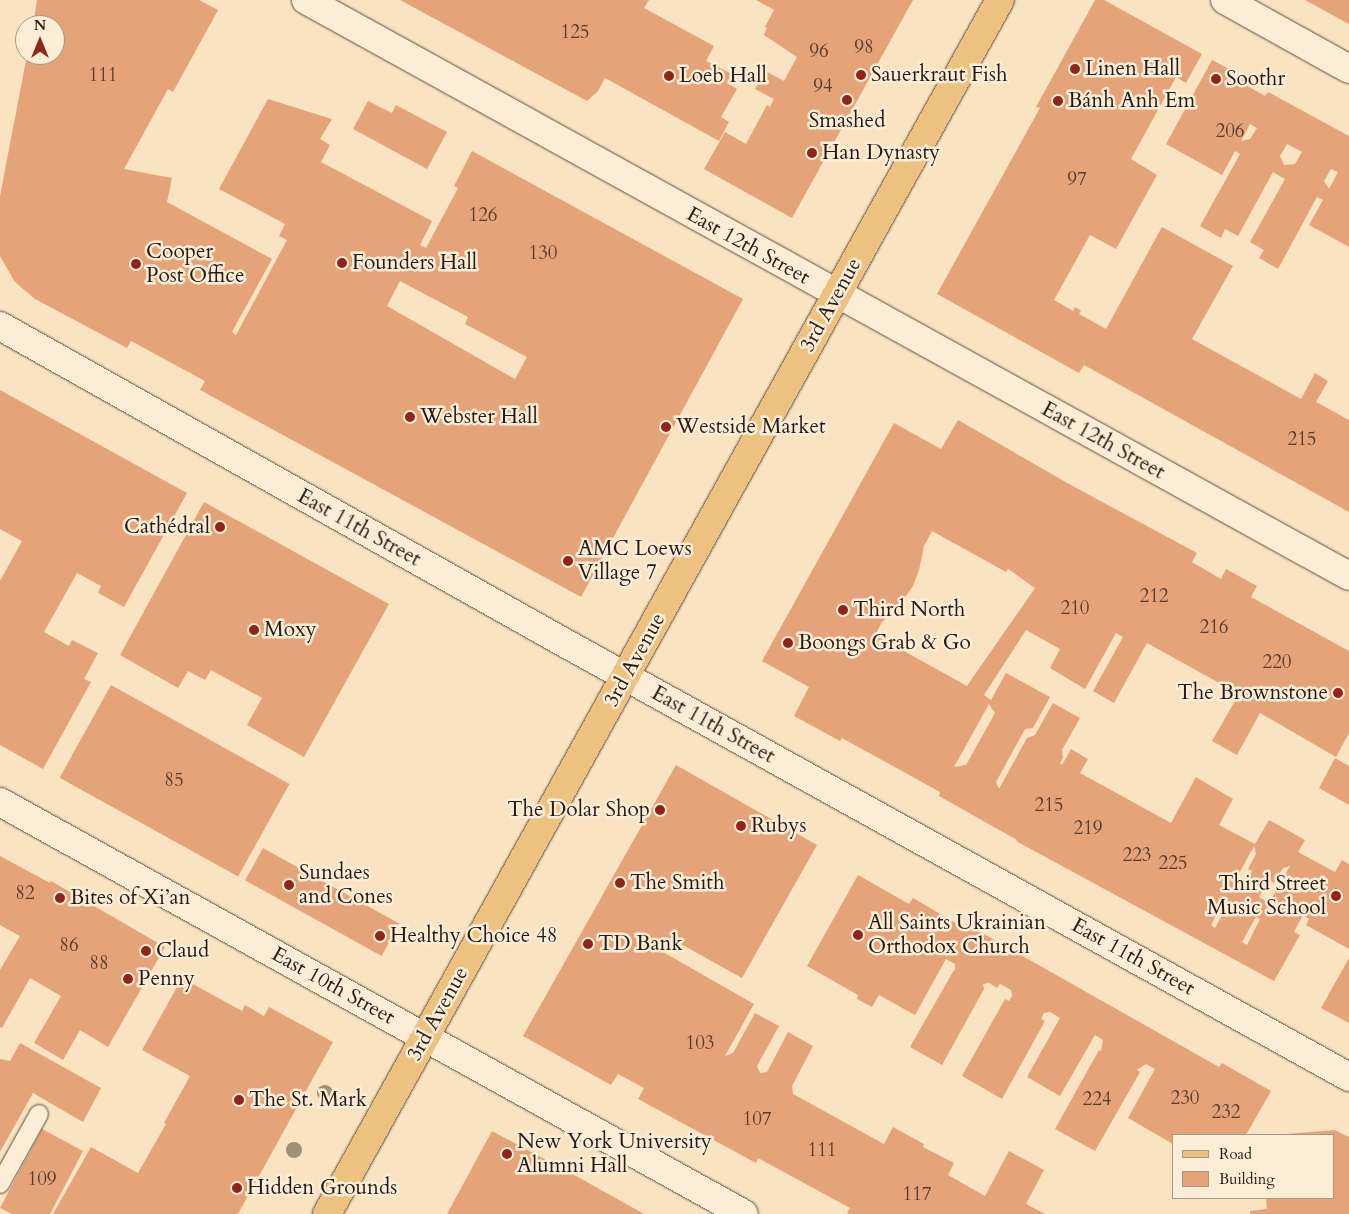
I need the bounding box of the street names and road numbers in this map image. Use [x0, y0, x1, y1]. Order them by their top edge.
street label: East 12th Street [682, 202, 814, 290]
street label: 3rd Avenue [795, 254, 867, 356]
street label: East 12th Street [1037, 397, 1169, 485]
street label: East 11th Street [293, 484, 425, 572]
street label: 3rd Avenue [599, 609, 671, 711]
street label: East 11th Street [647, 681, 779, 769]
street label: East 11th Street [1067, 913, 1199, 1001]
street label: East 10th Street [267, 942, 399, 1030]
street label: 3rd Avenue [402, 963, 474, 1065]

